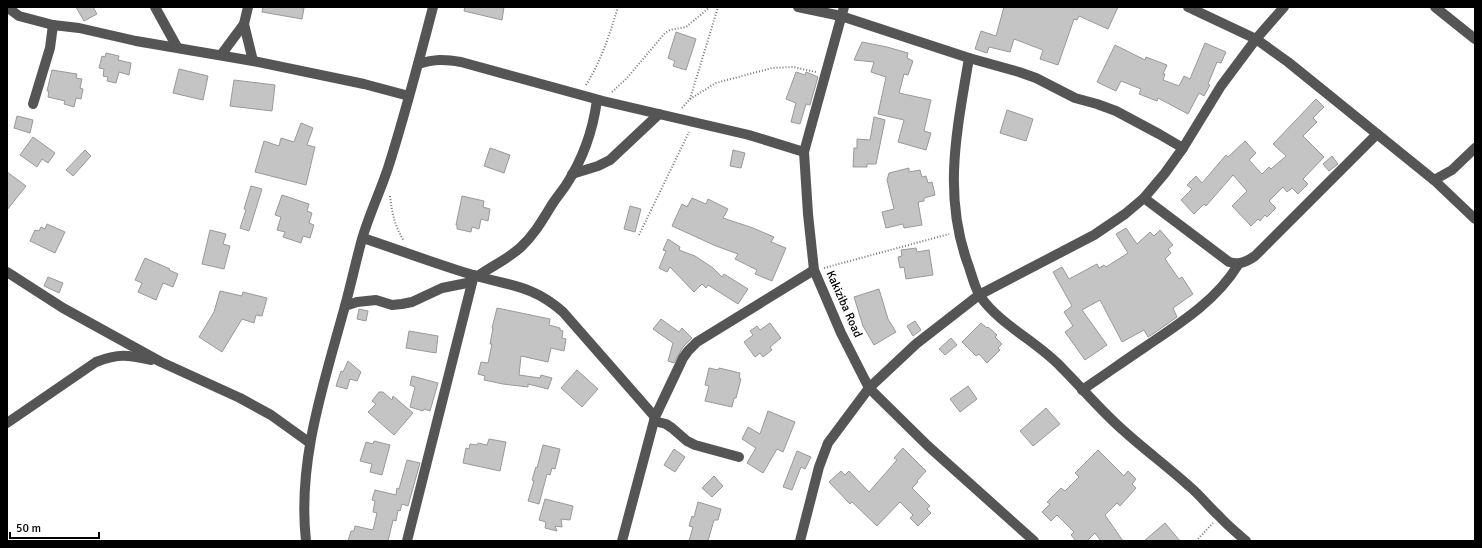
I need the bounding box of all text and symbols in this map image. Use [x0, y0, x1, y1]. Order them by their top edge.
street label: Kakiziba Road [823, 268, 865, 340]
scale bar [10, 514, 99, 540]
text: 50 m [16, 521, 41, 536]

